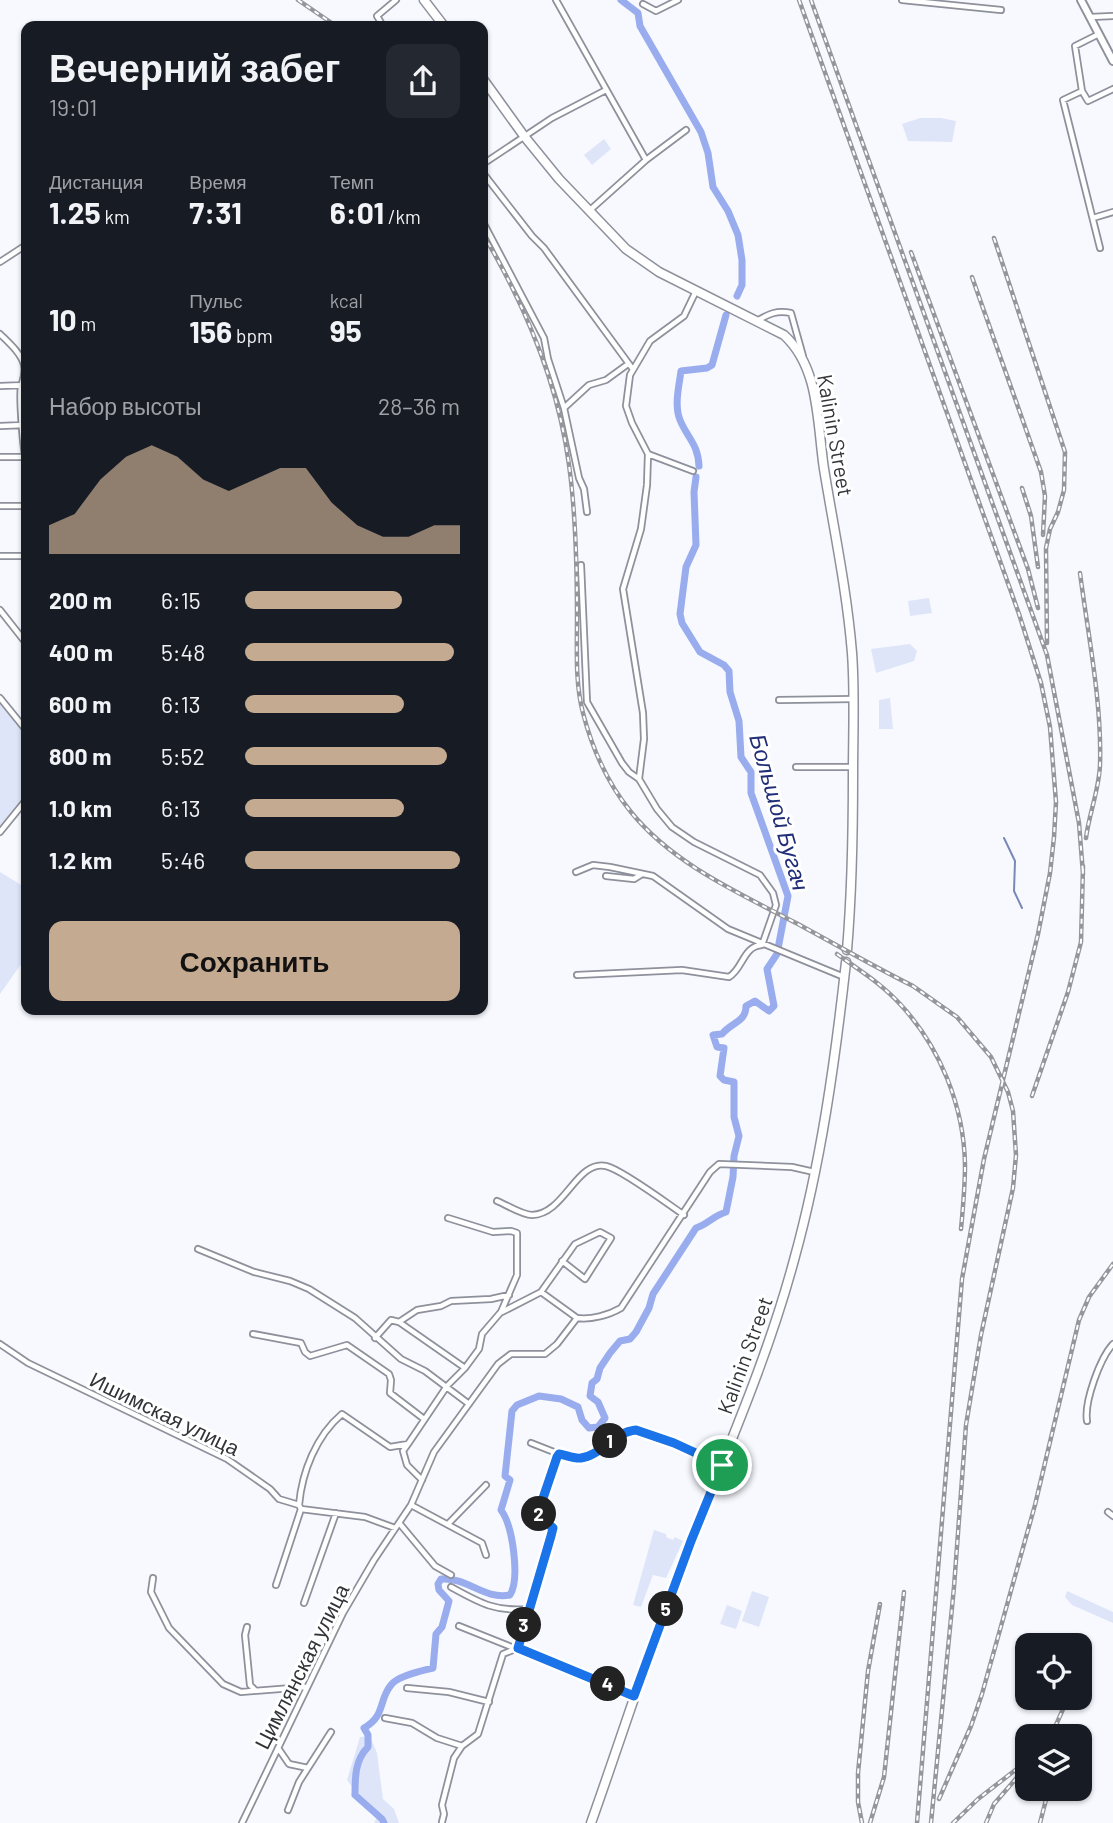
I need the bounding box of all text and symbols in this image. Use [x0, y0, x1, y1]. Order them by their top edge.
text: Вечерний забег [49, 44, 340, 90]
button: share [386, 44, 460, 118]
text: 19:01 [49, 93, 97, 121]
text: Дистанция [49, 170, 143, 193]
text: Время [189, 170, 247, 193]
text: Темп [330, 170, 374, 193]
text: 1.25 [49, 194, 101, 230]
text: 7:31 [189, 194, 242, 230]
text: 6:01 [330, 194, 384, 230]
text: km [101, 205, 130, 228]
text: /km [384, 205, 421, 228]
text: Пульс [189, 289, 243, 312]
text: kcal [330, 289, 363, 312]
text: 10 [49, 301, 77, 337]
text: m [77, 312, 96, 335]
text: 95 [330, 312, 362, 348]
text: 156 [189, 313, 232, 349]
text: bpm [232, 324, 273, 347]
street label: Kalinin Street [813, 372, 859, 498]
text: Набор высоты [49, 392, 202, 420]
text: 28–36 m [378, 392, 460, 420]
text: 200 m [49, 586, 112, 614]
text: 6:15 [161, 586, 201, 614]
text: 400 m [49, 638, 113, 666]
text: 5:48 [161, 638, 205, 666]
text: 600 m [49, 690, 111, 718]
text: 6:13 [161, 690, 201, 718]
water label: Большой Бугач [744, 730, 816, 894]
text: 800 m [49, 742, 111, 770]
text: 5:52 [161, 742, 205, 770]
text: 1.0 km [49, 794, 112, 822]
text: 6:13 [161, 794, 201, 822]
text: 1.2 km [49, 846, 112, 874]
text: 5:46 [161, 846, 205, 874]
button: Сохранить [49, 921, 460, 1001]
street label: Kalinin Street [711, 1293, 777, 1417]
street label: Ишимская улица [86, 1366, 244, 1460]
pin: 1 [592, 1424, 628, 1458]
text: 1 [606, 1429, 613, 1452]
pin [692, 1435, 752, 1495]
icon: arrive [703, 1446, 741, 1484]
pin: 2 [522, 1496, 556, 1532]
text: 2 [533, 1502, 544, 1525]
street label: Цимлянская улица [249, 1579, 354, 1753]
pin: 5 [648, 1592, 684, 1626]
text: 5 [660, 1597, 671, 1620]
pin: 3 [506, 1608, 542, 1642]
text: 3 [518, 1613, 529, 1636]
map controls [1015, 1633, 1092, 1801]
button: locate [1015, 1633, 1092, 1710]
pin: 4 [590, 1666, 626, 1702]
text: 4 [602, 1672, 613, 1695]
button: layers [1015, 1724, 1092, 1801]

